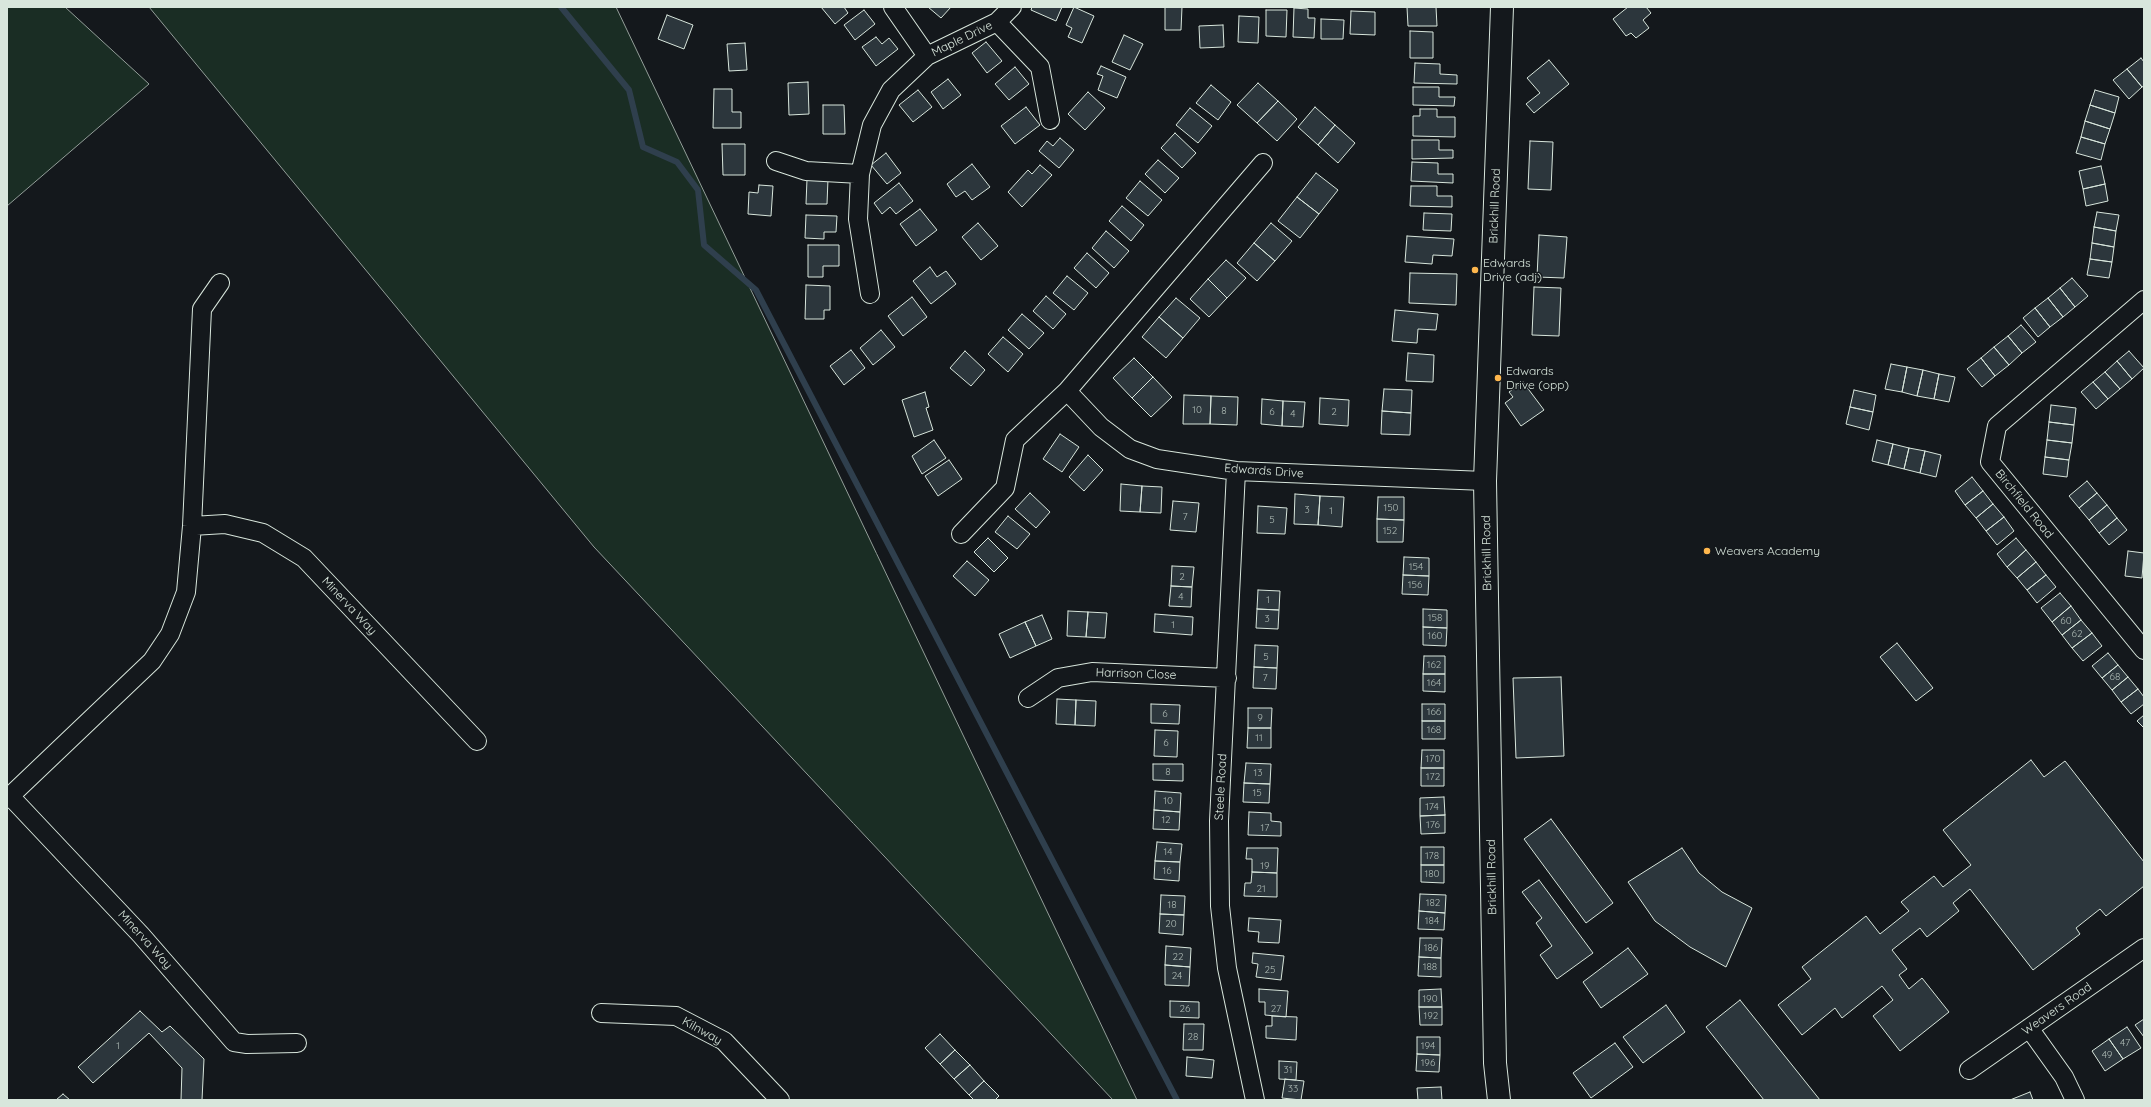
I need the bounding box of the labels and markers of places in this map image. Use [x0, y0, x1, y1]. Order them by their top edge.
place label: Edwards Drive (adj) [1483, 256, 1542, 284]
marker: Edwards Drive (adj) [1470, 265, 1480, 275]
place label: Edwards Drive (opp) [1506, 364, 1569, 392]
marker: Edwards Drive (opp) [1493, 373, 1503, 383]
place label: Weavers Academy [1715, 544, 1820, 558]
marker: Weavers Academy [1702, 546, 1712, 556]

